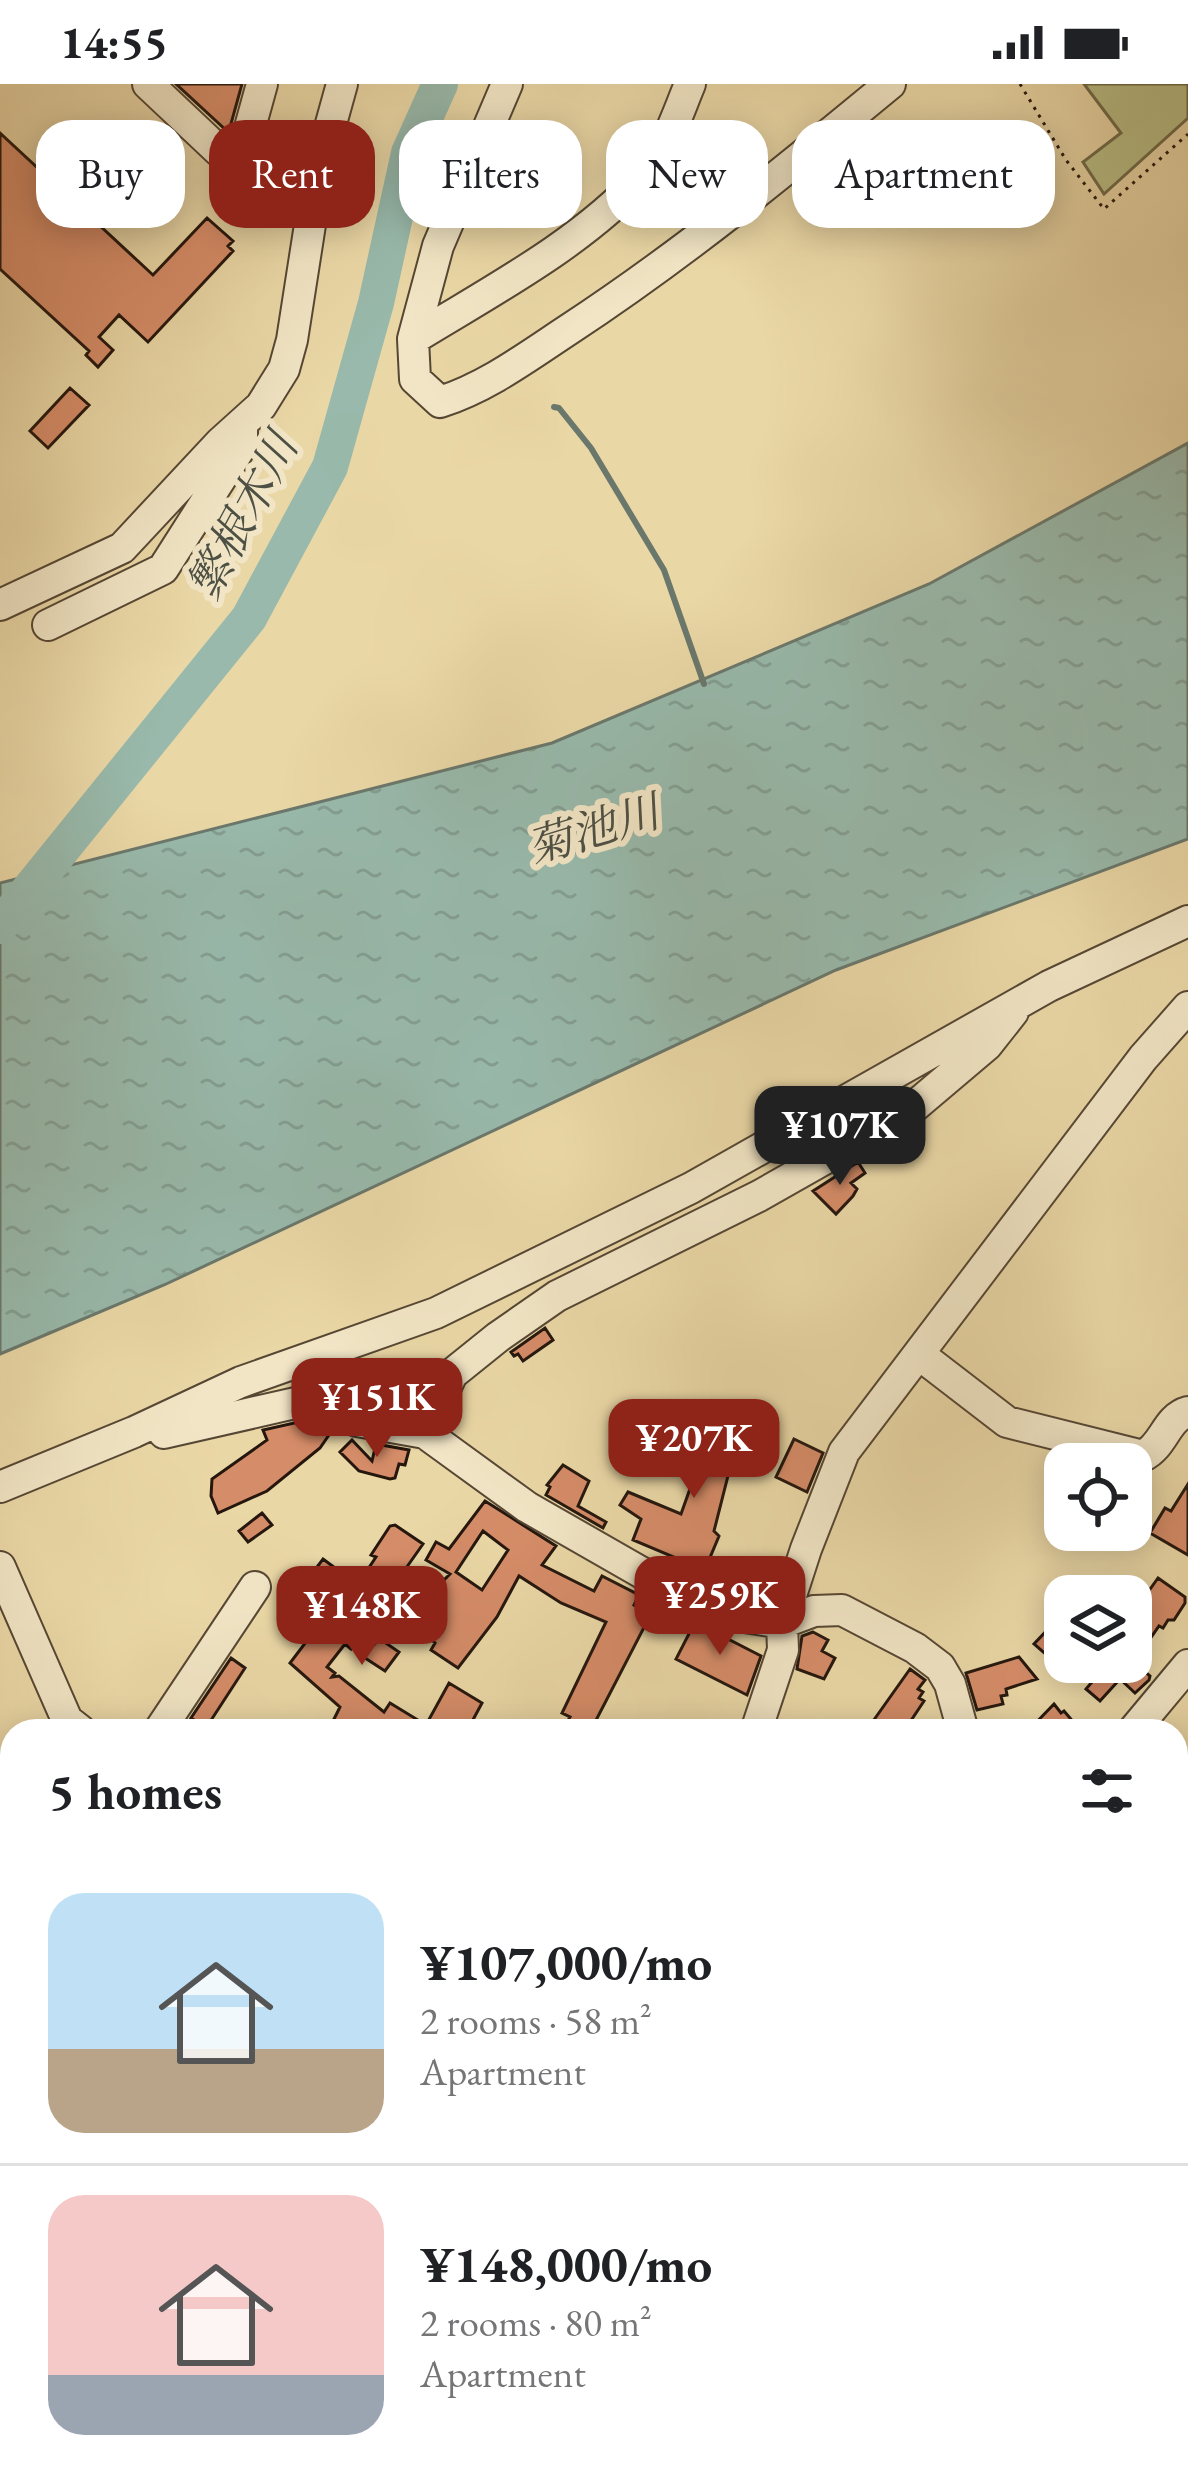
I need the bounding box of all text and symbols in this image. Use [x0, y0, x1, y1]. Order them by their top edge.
text: 14:55 [60, 13, 168, 71]
chip: Buy [36, 120, 185, 228]
chip: Rent [209, 120, 375, 228]
chip: Filters [399, 120, 582, 228]
chip: New [606, 120, 768, 228]
chip: Apartment [792, 120, 1055, 228]
water label: 繁根木川 [174, 419, 312, 609]
water label: 菊池川 [520, 780, 671, 876]
pin: ¥107K [756, 1086, 924, 1188]
text: ¥107K [781, 1099, 899, 1150]
pin: ¥151K [293, 1358, 461, 1460]
text: ¥151K [318, 1371, 436, 1422]
pin: ¥207K [610, 1399, 778, 1501]
text: ¥207K [635, 1412, 753, 1463]
map controls [1044, 1443, 1152, 1683]
button: locate [1044, 1443, 1152, 1551]
pin: ¥259K [636, 1556, 804, 1658]
pin: ¥148K [278, 1566, 446, 1668]
text: ¥259K [661, 1569, 779, 1620]
button: layers [1044, 1575, 1152, 1683]
text: ¥148K [303, 1579, 421, 1630]
text: 5 homes [48, 1758, 222, 1824]
icon: filters [1074, 1758, 1140, 1824]
text: ¥107,000/mo [420, 1929, 712, 1995]
icon: home [144, 1941, 288, 2085]
text: 2 rooms · 58 m² [420, 1995, 652, 2046]
text: Apartment [420, 2046, 586, 2097]
text: ¥148,000/mo [420, 2231, 712, 2297]
icon: home [144, 2243, 288, 2387]
text: 2 rooms · 80 m² [420, 2297, 652, 2348]
text: Apartment [420, 2348, 586, 2399]

